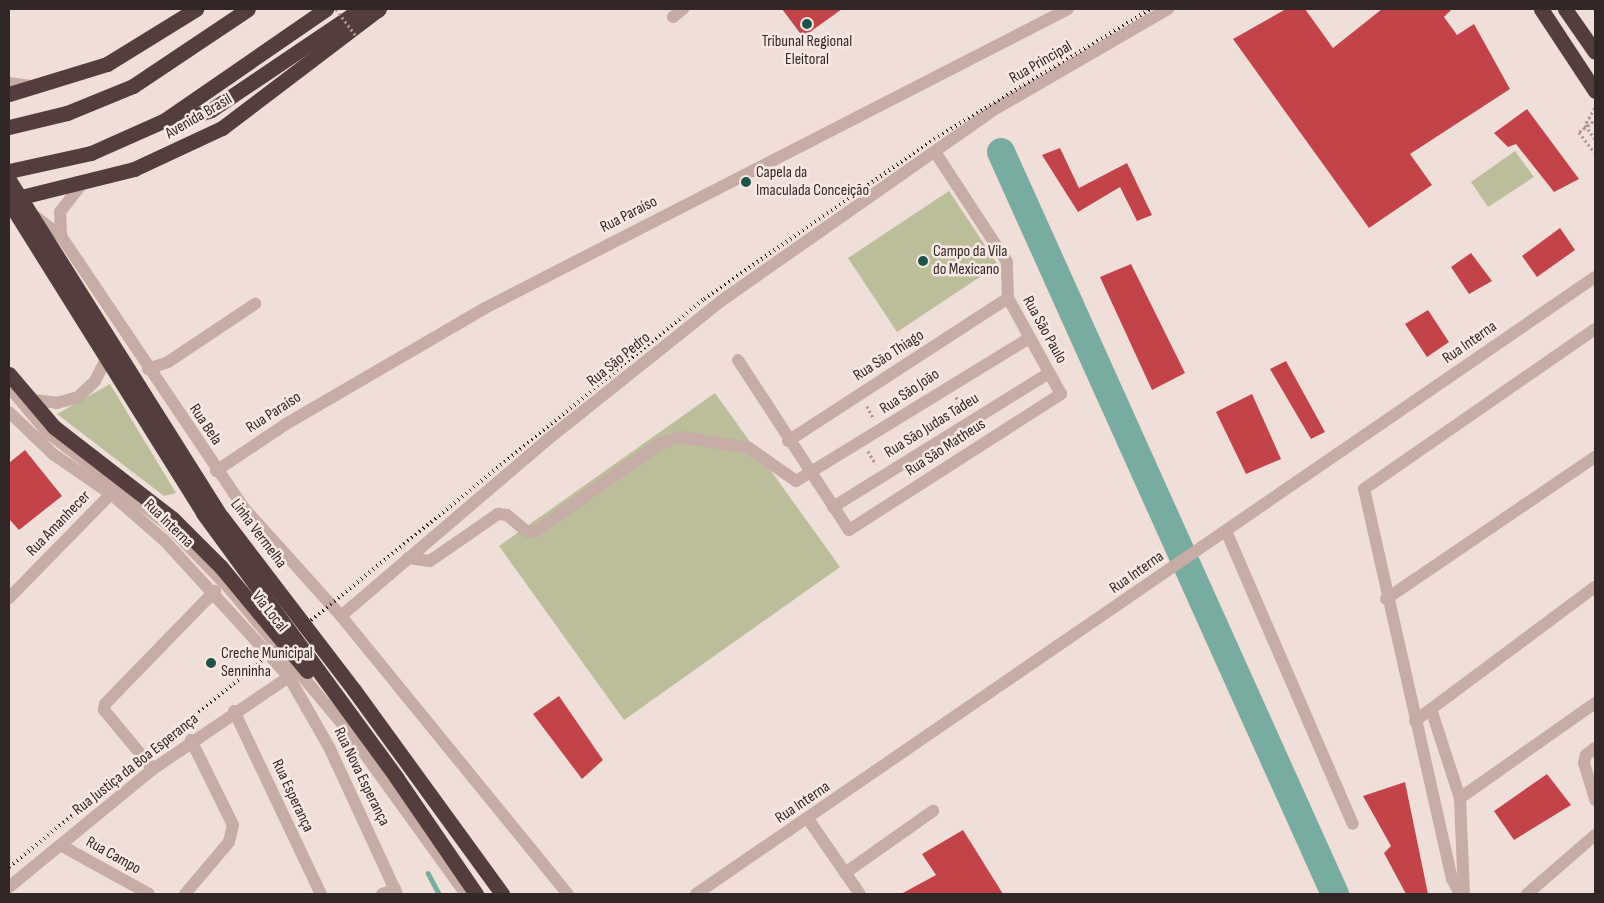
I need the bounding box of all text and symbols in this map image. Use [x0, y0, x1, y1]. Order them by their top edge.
marker: Tribunal Regional Eleitoral [801, 18, 813, 30]
place label: Tribunal Regional Eleitoral [762, 32, 852, 70]
street label: Rua Principal [1006, 37, 1076, 89]
street label: Avenida Brasil [162, 90, 236, 144]
place label: Capela da Imaculada Conceição [756, 163, 869, 201]
marker: Capela da Imaculada Conceição [740, 176, 752, 188]
street label: Rua Paraíso [597, 193, 661, 237]
place label: Campo da Vila do Mexicano [933, 242, 1007, 280]
marker: Campo da Vila do Mexicano [917, 255, 929, 267]
street label: Rua São Paulo [1018, 293, 1070, 367]
street label: Rua Interna [1439, 317, 1501, 369]
street label: Rua São Thiago [850, 326, 928, 386]
street label: Rua São Pedro [584, 329, 654, 391]
street label: Rua São João [877, 365, 943, 419]
street label: Rua Paraíso [243, 388, 305, 438]
street label: Rua São Judas Tadeu [881, 389, 983, 463]
street label: Rua Bela [184, 401, 226, 449]
street label: Rua São Matheus [903, 415, 989, 481]
street label: Rua Amanhecer [23, 487, 95, 561]
street label: Rua Interna [139, 496, 197, 552]
street label: Linha Vermelha [226, 496, 290, 572]
street label: Rua Interna [1106, 547, 1168, 599]
street label: Via Local [247, 588, 291, 636]
place label: Creche Municipal Senninha [221, 644, 313, 682]
marker: Creche Municipal Senninha [205, 657, 217, 669]
street label: Rua Justiça da Boa Esperança [69, 710, 203, 820]
street label: Rua Nova Esperança [329, 725, 393, 829]
street label: Rua Esperança [267, 757, 317, 835]
street label: Rua Interna [772, 778, 834, 828]
street label: Rua Campo [82, 833, 144, 879]

